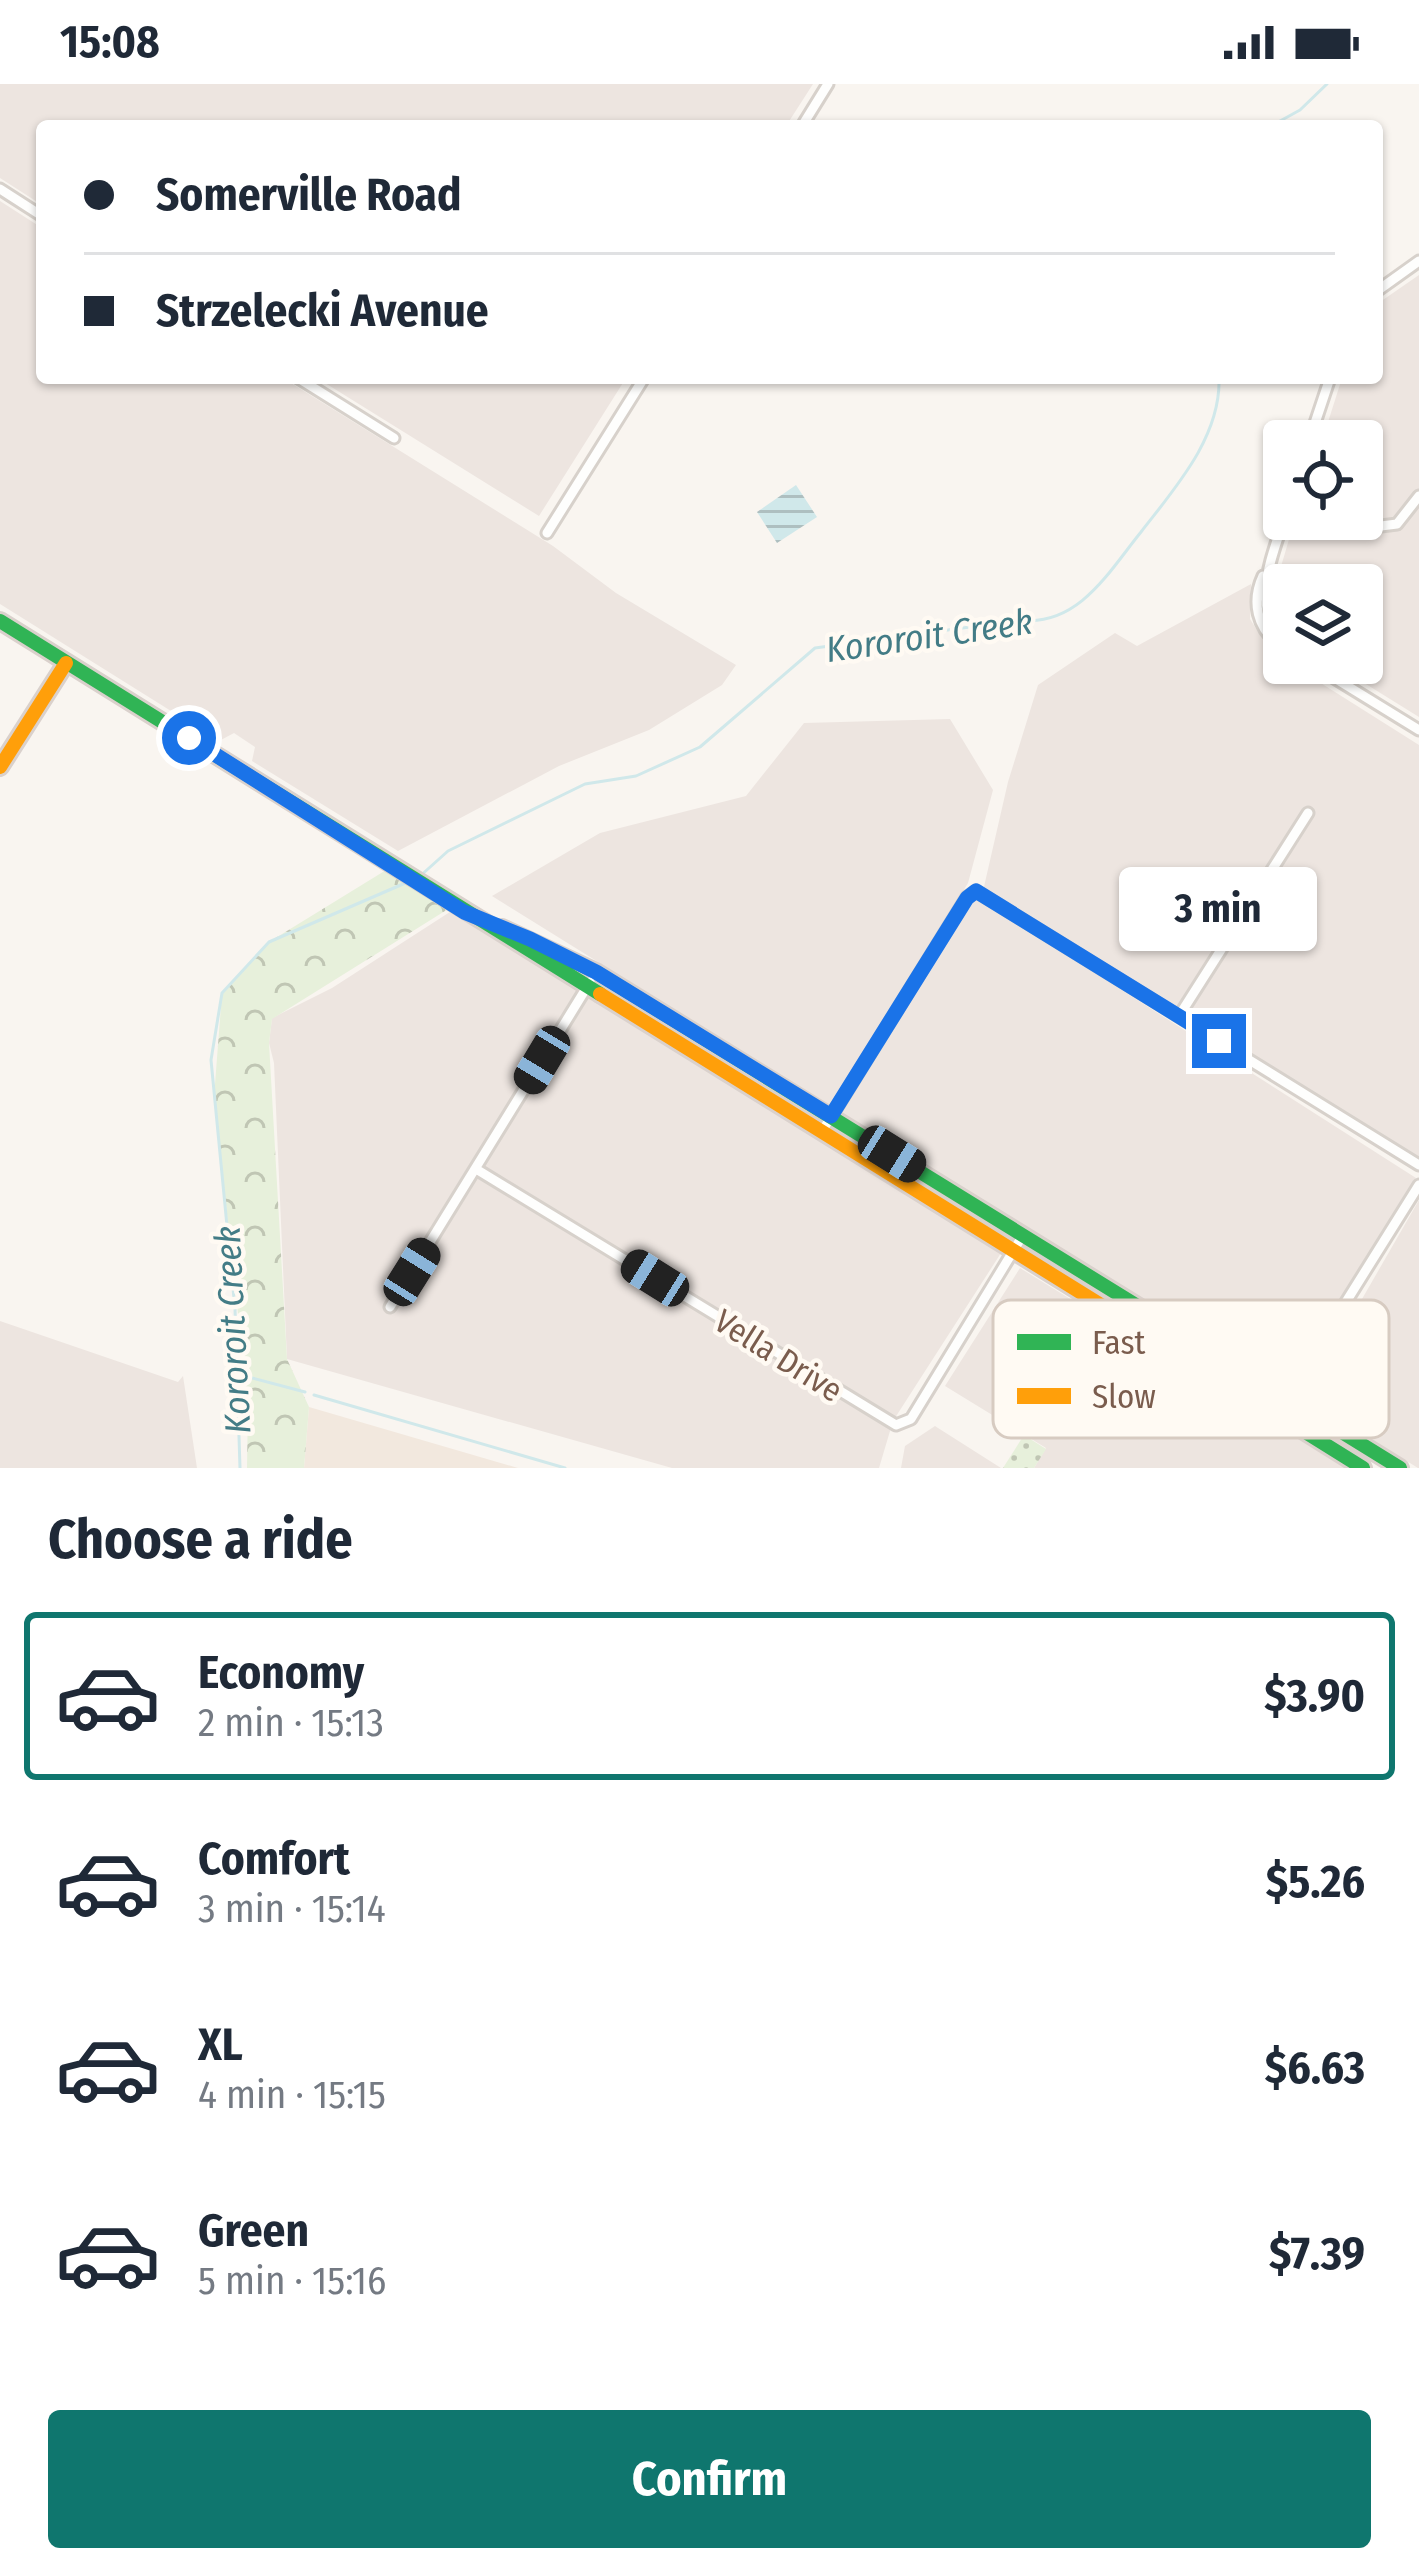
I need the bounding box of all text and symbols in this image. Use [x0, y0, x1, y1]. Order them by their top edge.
text: 15:08 [60, 15, 160, 69]
text: Somerville Road [156, 168, 462, 222]
text: Strzelecki Avenue [156, 284, 489, 338]
map controls [1263, 420, 1383, 684]
button: locate [1263, 420, 1383, 540]
button: layers [1263, 564, 1383, 684]
water label: Kororoit Creek [823, 600, 1035, 672]
route start [162, 711, 216, 765]
callout: 3 min [1120, 867, 1318, 951]
text: 3 min [1175, 886, 1261, 932]
route end [1192, 1014, 1246, 1068]
car [508, 1020, 576, 1100]
car [852, 1120, 932, 1188]
water label: Kororoit Creek [206, 1225, 260, 1435]
car [378, 1232, 446, 1312]
car [615, 1244, 695, 1312]
legend [993, 1300, 1389, 1438]
street label: Vella Drive [707, 1301, 850, 1411]
text: Fast [1092, 1323, 1146, 1363]
text: Slow [1092, 1377, 1156, 1417]
text: Choose a ride [48, 1508, 353, 1572]
icon: car [54, 1642, 162, 1750]
text: Economy [198, 1646, 364, 1700]
text: $3.90 [1264, 1669, 1365, 1723]
text: 2 min · 15:13 [198, 1700, 384, 1746]
icon: car [54, 1828, 162, 1936]
text: Comfort [198, 1832, 350, 1886]
text: $5.26 [1266, 1855, 1365, 1909]
text: 3 min · 15:14 [198, 1886, 386, 1932]
icon: car [54, 2014, 162, 2122]
text: XL [198, 2018, 243, 2072]
text: $6.63 [1265, 2041, 1365, 2095]
text: 4 min · 15:15 [198, 2072, 386, 2118]
icon: car [54, 2200, 162, 2308]
text: Green [198, 2204, 309, 2258]
text: $7.39 [1269, 2227, 1365, 2281]
text: 5 min · 15:16 [198, 2258, 386, 2304]
button: Confirm [48, 2410, 1371, 2548]

